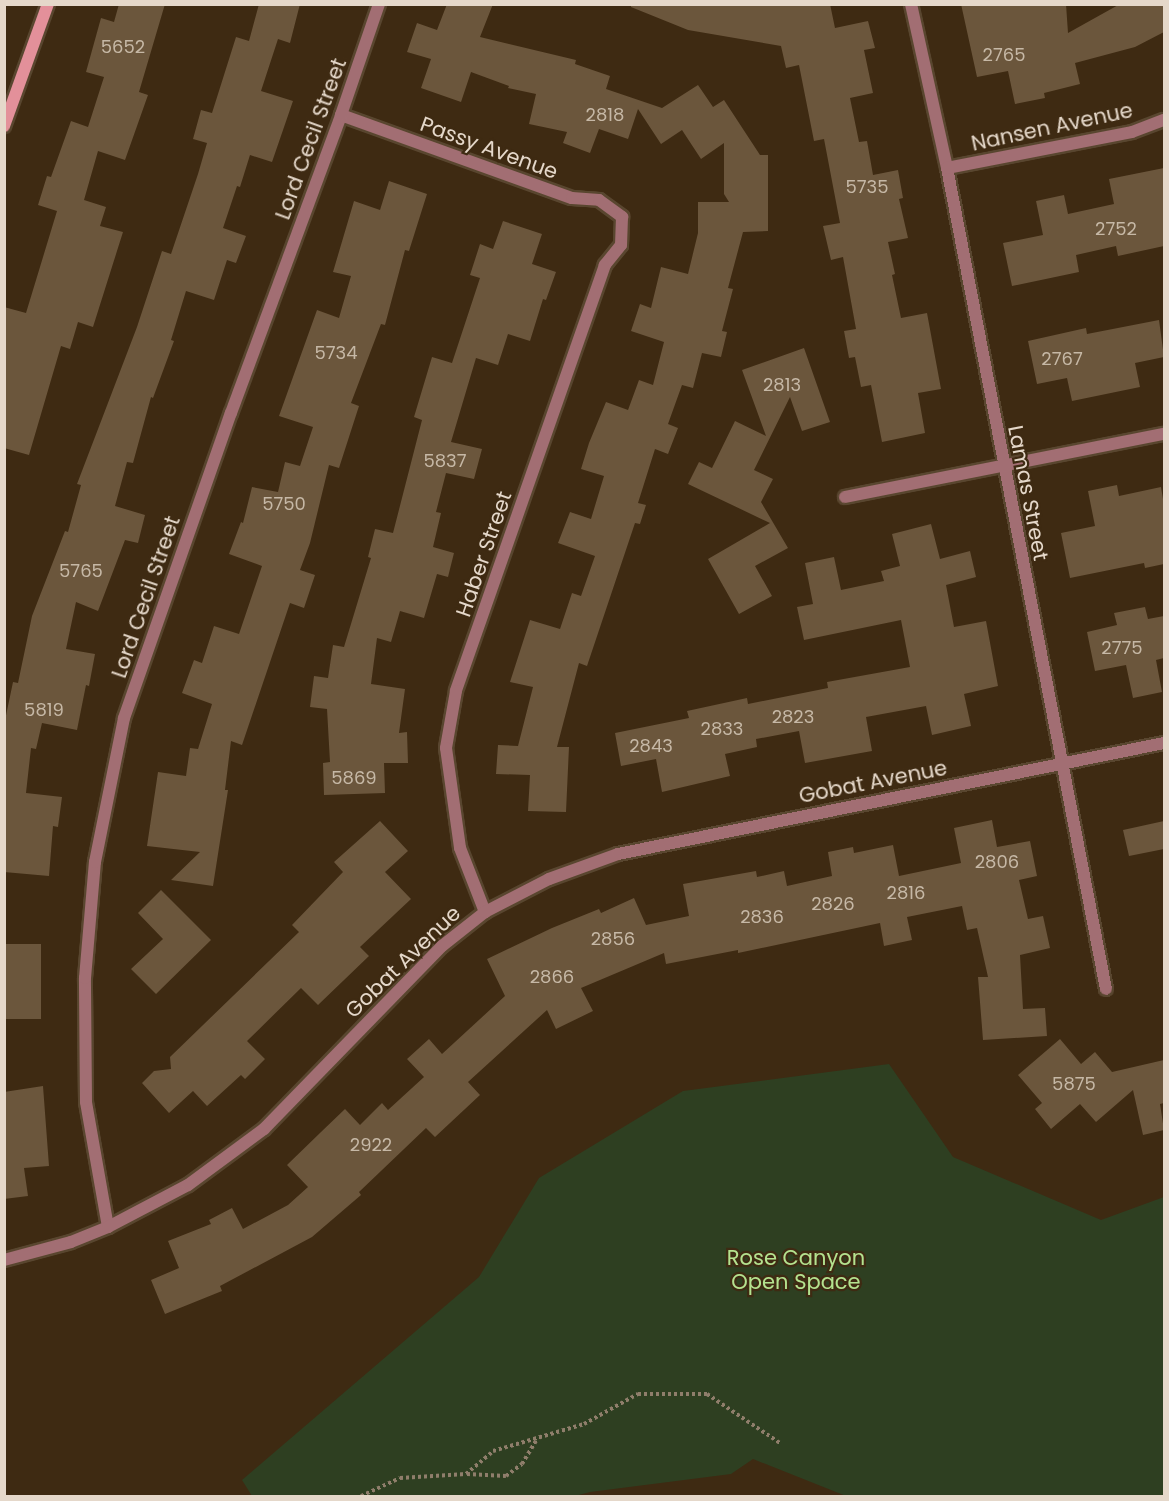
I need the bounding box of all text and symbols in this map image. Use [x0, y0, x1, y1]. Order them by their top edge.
house number: 5652 [101, 36, 145, 58]
house number: 2765 [983, 44, 1025, 66]
street label: Lord Cecil Street [270, 55, 352, 223]
street label: Nansen Avenue [969, 98, 1135, 156]
house number: 2818 [586, 104, 624, 126]
street label: Passy Avenue [417, 111, 561, 185]
house number: 5735 [845, 176, 889, 198]
house number: 2752 [1095, 218, 1137, 240]
house number: 5734 [314, 342, 358, 364]
house number: 2767 [1041, 348, 1083, 370]
house number: 2813 [763, 374, 801, 396]
street label: Lamas Street [1003, 423, 1053, 563]
house number: 5837 [423, 450, 467, 472]
street label: Haber Street [451, 488, 517, 620]
house number: 5750 [262, 493, 306, 515]
street label: Lord Cecil Street [106, 513, 186, 681]
house number: 5765 [59, 560, 103, 582]
house number: 2775 [1101, 637, 1143, 659]
house number: 5819 [24, 699, 64, 721]
house number: 2823 [772, 706, 814, 728]
house number: 2833 [701, 718, 743, 740]
house number: 2843 [629, 735, 673, 757]
street label: Gobat Avenue [797, 755, 949, 809]
house number: 5869 [331, 767, 377, 789]
house number: 2806 [975, 851, 1019, 873]
house number: 2816 [887, 882, 925, 904]
house number: 2826 [811, 893, 855, 915]
street label: Gobat Avenue [340, 901, 466, 1023]
house number: 2836 [740, 906, 784, 928]
house number: 2856 [591, 928, 635, 950]
house number: 2866 [530, 966, 574, 988]
house number: 5875 [1052, 1073, 1096, 1095]
house number: 2922 [350, 1134, 392, 1156]
park label: Rose Canyon Open Space [727, 1245, 865, 1295]

